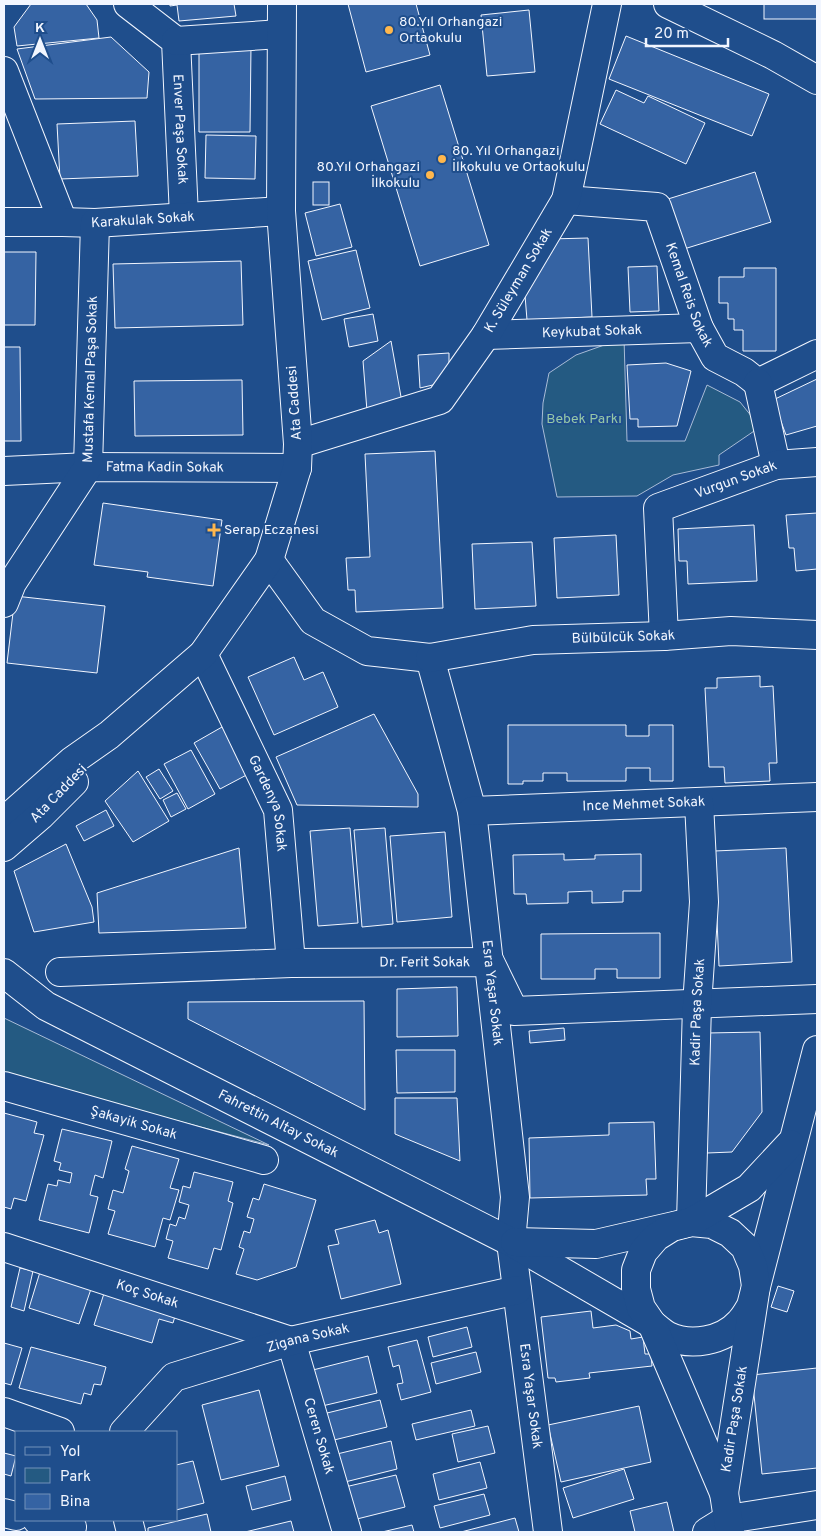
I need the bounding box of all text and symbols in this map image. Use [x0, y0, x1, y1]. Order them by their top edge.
place label: 80.Yıl Orhangazi Ortaokulu [399, 14, 502, 47]
north arrow [15, 15, 65, 65]
scale bar [646, 15, 728, 47]
text: K [35, 20, 45, 37]
marker: 80.Yıl Orhangazi Ortaokulu [383, 24, 395, 36]
text: 20 m [654, 25, 689, 44]
street label: Enver Paşa Sokak [169, 74, 191, 185]
place label: 80. Yıl Orhangazi İlkokulu ve Ortaokulu [452, 143, 585, 176]
marker: 80. Yıl Orhangazi İlkokulu ve Ortaokulu [436, 153, 448, 165]
place label: 80.Yıl Orhangazi İlkokulu [317, 159, 420, 192]
marker: 80.Yıl Orhangazi İlkokulu [424, 169, 436, 181]
street label: Karakulak Sokak [91, 208, 195, 232]
street label: K. Süleyman Sokak [481, 225, 556, 336]
street label: Kemal Reis Sokak [662, 240, 717, 350]
street label: Mustafa Kemal Paşa Sokak [80, 295, 101, 463]
street label: Keykubat Sokak [542, 321, 642, 342]
street label: Ata Caddesi [284, 365, 306, 441]
park label: Bebek Parkı [546, 411, 622, 428]
street label: Vurgun Sokak [692, 457, 779, 502]
street label: Fatma Kadin Sokak [106, 459, 224, 476]
place label: Serap Eczanesi [224, 522, 319, 539]
marker: Serap Eczanesi [208, 524, 220, 536]
street label: Bülbülcük Sokak [571, 627, 676, 647]
street label: Gardenya Sokak [244, 752, 290, 852]
street label: Ata Caddesi [27, 761, 91, 827]
street label: Ince Mehmet Sokak [582, 793, 706, 815]
street label: Esra Yaşar Sokak [478, 939, 507, 1046]
street label: Dr. Ferit Sokak [379, 954, 470, 971]
street label: Kadir Paşa Sokak [687, 958, 709, 1066]
street label: Fahrettin Altay Sokak [215, 1086, 342, 1162]
street label: Şakayik Sokak [88, 1102, 179, 1143]
street label: Koç Sokak [114, 1276, 181, 1312]
street label: Zigana Sokak [265, 1320, 351, 1357]
street label: Esra Yaşar Sokak [516, 1343, 546, 1450]
street label: Kadir Paşa Sokak [718, 1365, 752, 1473]
street label: Ceren Sokak [300, 1396, 338, 1476]
legend [15, 1431, 178, 1521]
text: Yol [60, 1443, 81, 1462]
text: Park [60, 1468, 91, 1487]
text: Bina [60, 1493, 90, 1512]

